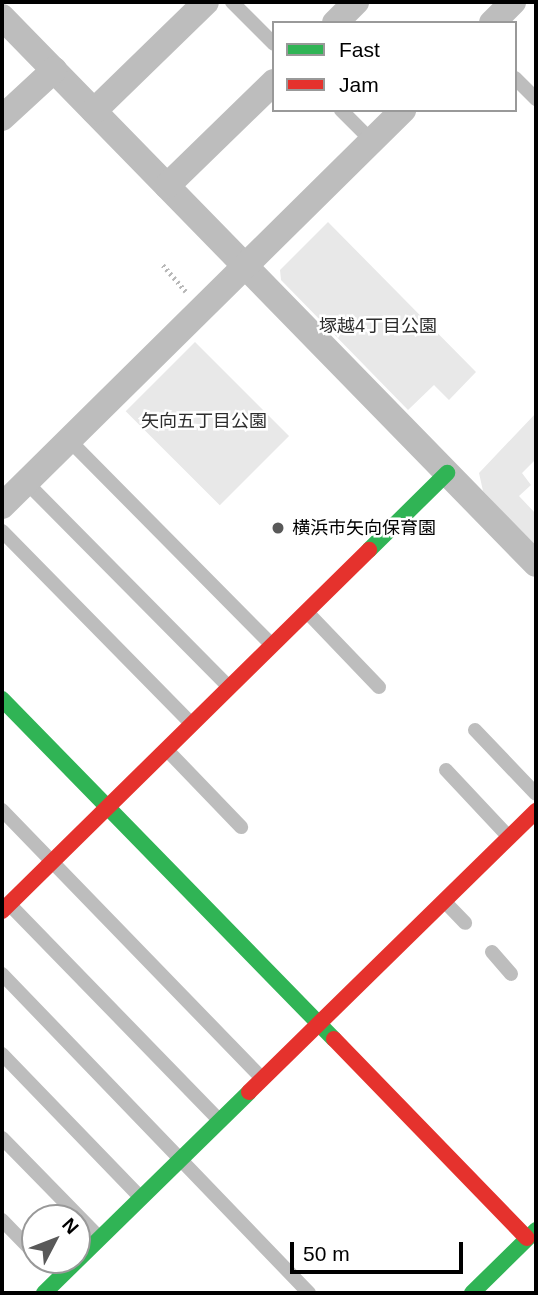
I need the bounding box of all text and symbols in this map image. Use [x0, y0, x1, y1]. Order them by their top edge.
legend [272, 21, 517, 112]
text: Fast [339, 38, 380, 61]
text: Jam [339, 73, 379, 96]
park label: 塚越4丁目公園 [319, 315, 437, 337]
park label: 矢向五丁目公園 [141, 410, 267, 432]
place label: 横浜市矢向保育園 [292, 517, 436, 539]
marker: 横浜市矢向保育園 [270, 520, 286, 536]
north arrow [21, 1204, 91, 1274]
text: N [58, 1214, 83, 1238]
scale bar [293, 1228, 466, 1272]
text: 50 m [303, 1242, 350, 1265]

